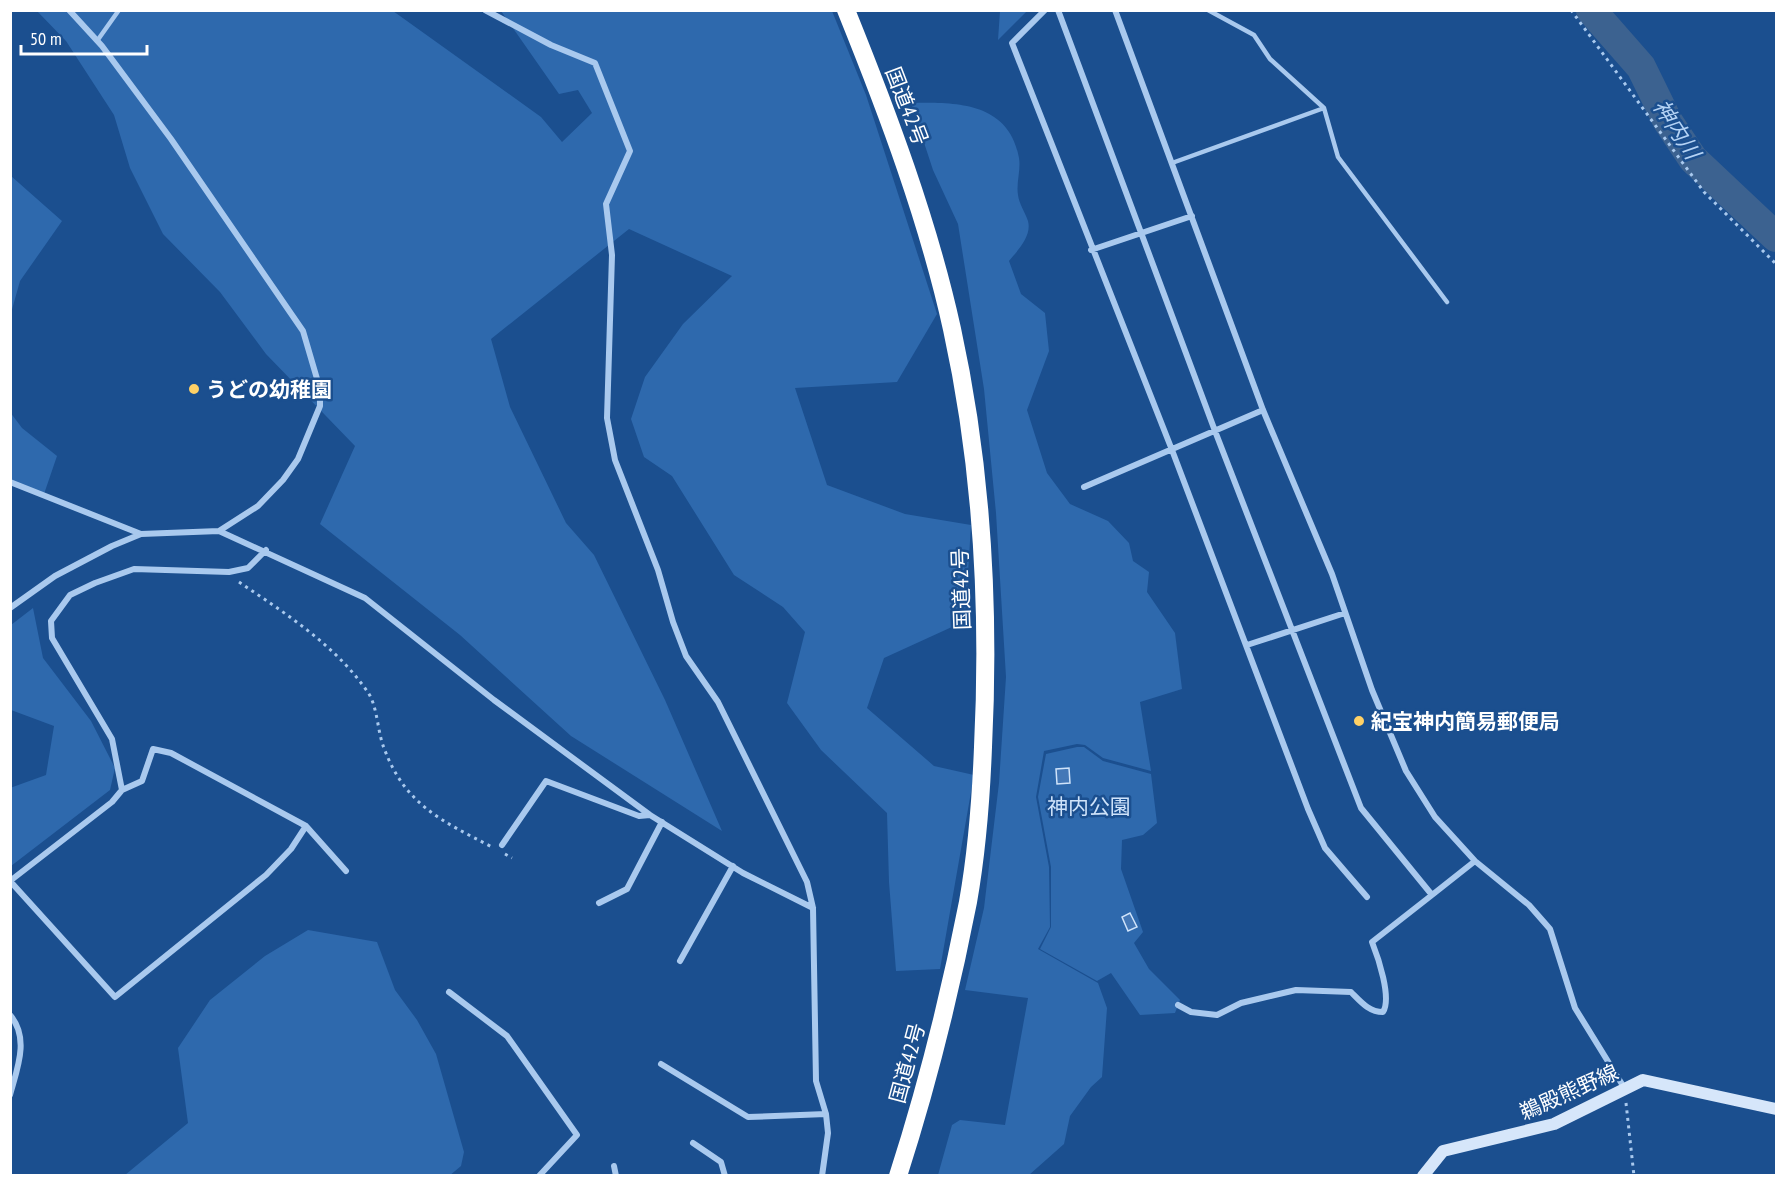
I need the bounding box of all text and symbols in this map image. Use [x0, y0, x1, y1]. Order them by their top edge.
scale bar [21, 18, 147, 56]
text: 50 m [30, 27, 62, 50]
street label: 国道42号 [880, 63, 934, 149]
water label: 神内川 [1647, 94, 1708, 166]
place label: うどの幼稚園 [206, 376, 332, 403]
marker: うどの幼稚園 [187, 382, 201, 396]
street label: 国道42号 [946, 548, 976, 630]
place label: 紀宝神内簡易郵便局 [1371, 708, 1560, 735]
marker: 紀宝神内簡易郵便局 [1352, 714, 1366, 728]
park label: 神内公園 [1047, 793, 1131, 820]
street label: 国道42号 [883, 1020, 931, 1106]
street label: 鵜殿熊野線 [1516, 1058, 1622, 1126]

